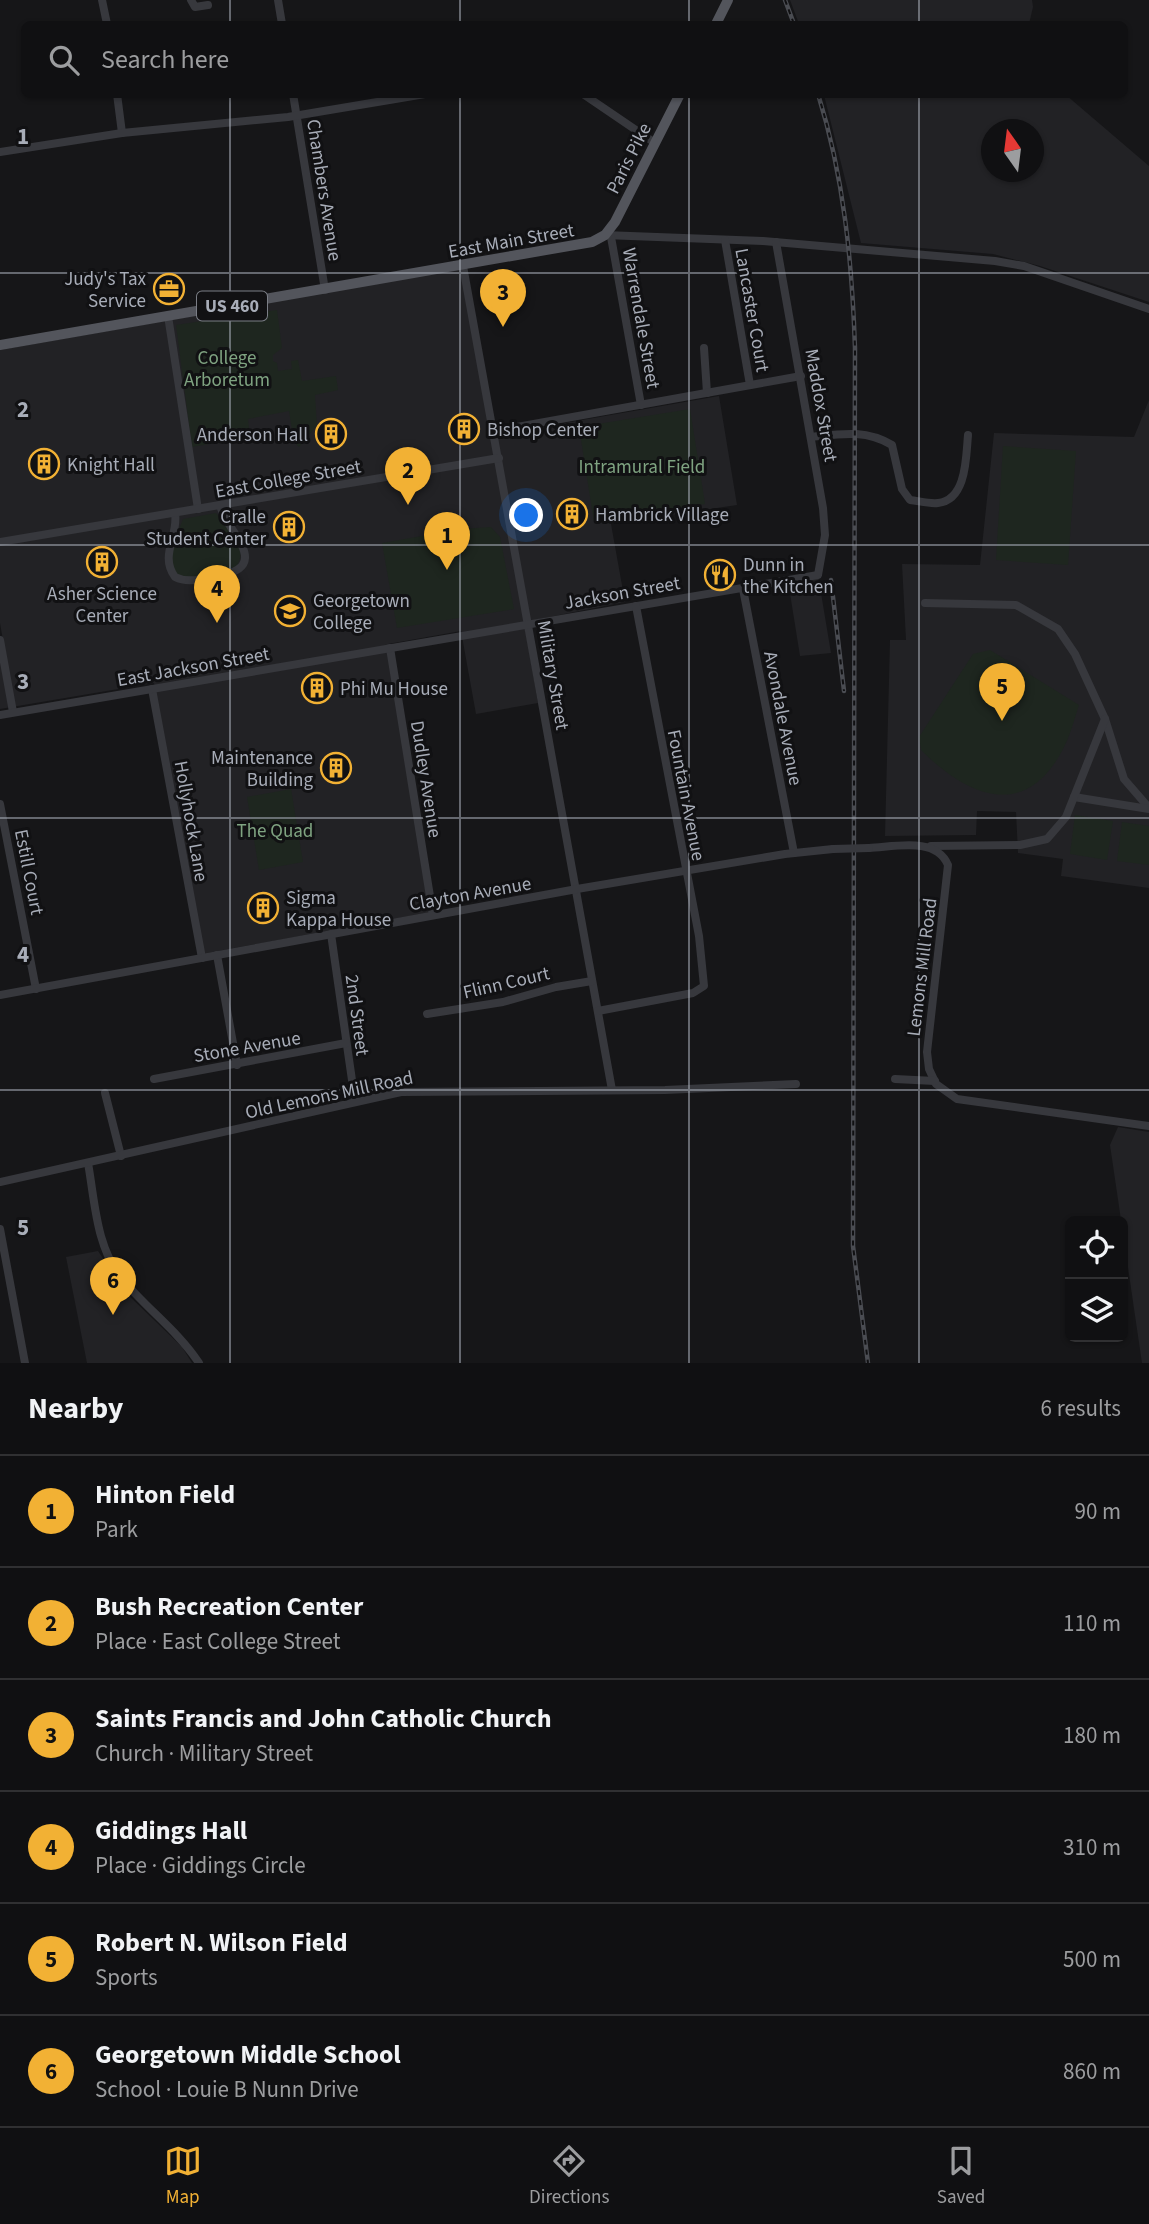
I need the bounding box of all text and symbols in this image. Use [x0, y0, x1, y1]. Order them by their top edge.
search box [21, 21, 1128, 98]
icon: search [45, 41, 83, 79]
text: Search here [101, 41, 229, 78]
street label: Chambers Avenue [299, 117, 348, 263]
street label: Paris Pike [600, 118, 659, 199]
north arrow [981, 119, 1044, 182]
text: 1 [17, 120, 29, 153]
street label: East Main Street [446, 217, 577, 266]
street label: Warrendale Street [615, 246, 666, 391]
street label: Lancaster Court [727, 246, 776, 375]
place label: Judy's Tax Service [64, 266, 147, 315]
pin: 3 [480, 269, 526, 327]
office icon: Judy's Tax Service [152, 272, 186, 306]
road number: US 460 [197, 292, 267, 320]
park label: College Arboretum [184, 345, 270, 394]
street label: Maddox Street [797, 347, 844, 464]
text: 2 [17, 393, 29, 426]
building icon: Bishop Center [447, 412, 481, 446]
building icon: Anderson Hall [314, 417, 348, 451]
place label: Bishop Center [487, 417, 599, 444]
place label: Anderson Hall [197, 422, 308, 449]
building icon: Knight Hall [27, 447, 61, 481]
pin: 2 [385, 447, 431, 505]
place label: Knight Hall [67, 452, 155, 479]
street label: East College Street [213, 453, 364, 506]
park label: Intramural Field [579, 454, 705, 481]
building icon: Hambrick Village [555, 497, 589, 531]
your location [509, 498, 543, 532]
place label: Hambrick Village [595, 502, 729, 529]
place label: Cralle Student Center [146, 504, 266, 553]
building icon: Cralle Student Center [272, 510, 306, 544]
pin: 1 [424, 512, 470, 570]
building icon: Asher Science Center [85, 545, 119, 579]
place label: Dunn in the Kitchen [743, 552, 834, 601]
restaurant icon: Dunn in the Kitchen [703, 558, 737, 592]
pin: 4 [194, 565, 240, 623]
street label: Jackson Street [562, 570, 683, 617]
place label: Asher Science Center [47, 581, 157, 630]
place label: Georgetown College [313, 588, 410, 637]
school or university icon: Georgetown College [273, 594, 307, 628]
street label: Military Street [530, 618, 576, 733]
street label: East Jackson Street [115, 641, 272, 694]
street label: Avondale Avenue [756, 649, 809, 788]
pin: 5 [979, 663, 1025, 721]
text: 3 [17, 665, 29, 698]
building icon: Phi Mu House [300, 671, 334, 705]
place label: Phi Mu House [340, 676, 448, 703]
street label: Dudley Avenue [403, 719, 448, 840]
street label: Fountain Avenue [660, 727, 711, 863]
place label: Maintenance Building [211, 745, 313, 794]
building icon: Maintenance Building [319, 751, 353, 785]
street label: Hollyhock Lane [167, 759, 214, 884]
park label: The Quad [237, 818, 313, 845]
street label: Estill Court [7, 827, 50, 918]
street label: Clayton Avenue [407, 870, 533, 918]
place label: Sigma Kappa House [286, 885, 391, 934]
building icon: Sigma Kappa House [246, 891, 280, 925]
street label: Lemons Mill Road [901, 896, 944, 1038]
text: 4 [17, 938, 29, 971]
street label: Flinn Court [460, 960, 553, 1007]
street label: 2nd Street [337, 973, 376, 1058]
street label: Stone Avenue [192, 1025, 303, 1070]
street label: Old Lemons Mill Road [243, 1064, 416, 1126]
text: 5 [17, 1211, 29, 1244]
map controls [1065, 1216, 1128, 1342]
button: locate [1065, 1216, 1128, 1279]
pin: 6 [90, 1257, 136, 1315]
button: layers [1065, 1279, 1128, 1342]
text: Nearby [28, 1387, 123, 1430]
text: 6 results [1041, 1392, 1121, 1425]
text: Hinton Field [95, 1476, 235, 1513]
text: 1 [45, 1495, 57, 1528]
text: 90 m [1074, 1495, 1121, 1528]
text: Park [95, 1513, 138, 1546]
text: Bush Recreation Center [95, 1588, 363, 1625]
text: 2 [45, 1607, 57, 1640]
text: 110 m [1063, 1607, 1121, 1640]
text: Place · East College Street [95, 1625, 341, 1658]
text: Saints Francis and John Catholic Church [95, 1700, 552, 1737]
text: 3 [45, 1719, 57, 1752]
text: 180 m [1063, 1719, 1121, 1752]
text: Church · Military Street [95, 1737, 313, 1770]
text: Giddings Hall [95, 1812, 247, 1849]
text: 4 [45, 1831, 57, 1864]
text: 310 m [1063, 1831, 1121, 1864]
text: Place · Giddings Circle [95, 1849, 306, 1882]
text: Robert N. Wilson Field [95, 1924, 348, 1961]
text: 5 [45, 1943, 57, 1976]
text: 500 m [1063, 1943, 1121, 1976]
text: Sports [95, 1961, 158, 1994]
text: Georgetown Middle School [95, 2036, 401, 2073]
text: 6 [45, 2055, 57, 2088]
text: 860 m [1063, 2055, 1121, 2088]
text: School · Louie B Nunn Drive [95, 2073, 359, 2106]
tab: Map [164, 2142, 202, 2211]
tab: Directions [529, 2142, 609, 2211]
tab: Saved [937, 2142, 985, 2211]

